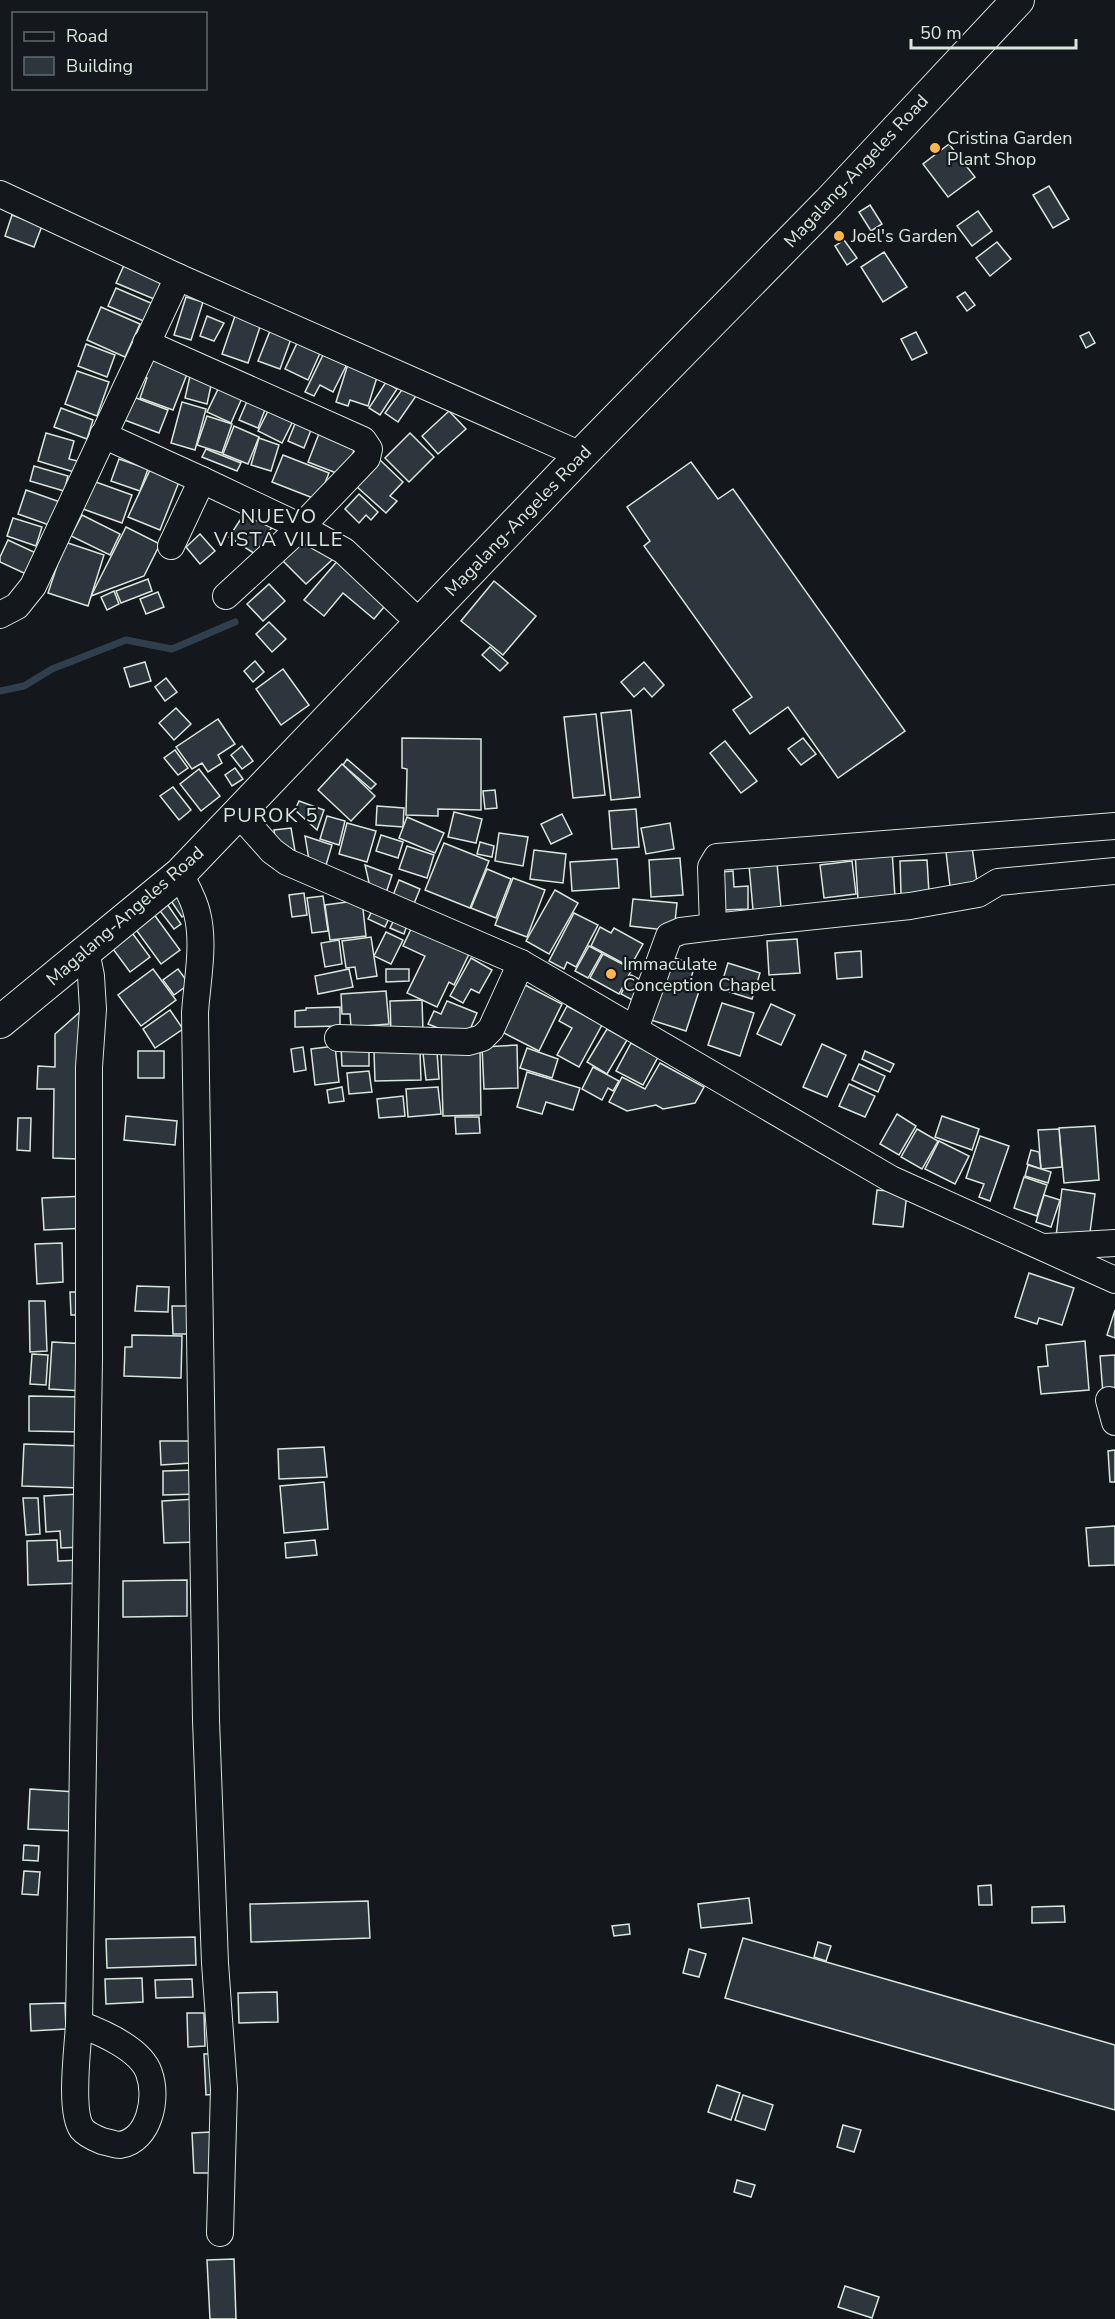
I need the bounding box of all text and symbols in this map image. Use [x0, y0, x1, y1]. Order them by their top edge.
legend [12, 12, 207, 90]
scale bar [911, 12, 1076, 50]
text: 50 m [920, 21, 962, 45]
text: Road [66, 24, 108, 48]
text: Building [66, 54, 133, 78]
street label: Magalang-Angeles Road [779, 89, 933, 253]
place label: Cristina Garden Plant Shop [947, 126, 1072, 171]
marker: Cristina Garden Plant Shop [928, 141, 942, 155]
place label: Joel's Garden [850, 224, 958, 248]
marker: Joel's Garden [832, 229, 846, 243]
street label: Magalang-Angeles Road [439, 440, 597, 602]
district label: NUEVO VISTA VILLE [213, 503, 344, 553]
district label: PUROK 5 [223, 802, 319, 829]
street label: Magalang-Angeles Road [41, 841, 209, 991]
place label: Immaculate Conception Chapel [623, 952, 776, 997]
marker: Immaculate Conception Chapel [604, 967, 618, 981]

